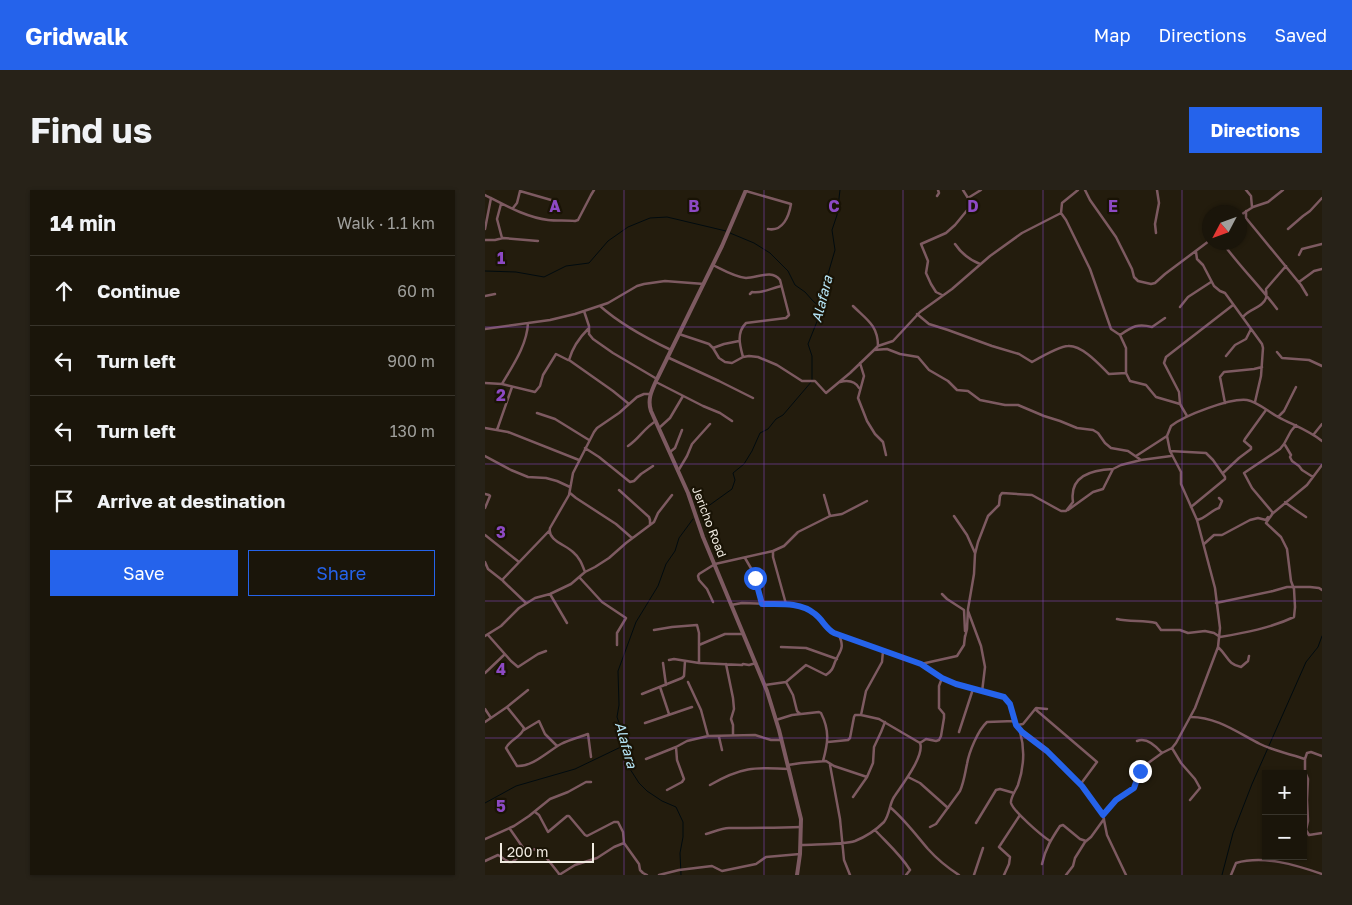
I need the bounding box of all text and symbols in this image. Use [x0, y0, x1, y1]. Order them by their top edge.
text: Gridwalk [25, 21, 129, 50]
text: Map [1094, 24, 1130, 46]
text: Directions [1158, 24, 1246, 46]
text: Saved [1274, 24, 1327, 46]
button: Directions [1189, 107, 1322, 153]
text: Find us [30, 109, 152, 151]
text: A [549, 196, 561, 216]
text: B [688, 196, 700, 216]
text: C [828, 196, 840, 216]
text: D [967, 196, 979, 216]
text: E [1108, 196, 1118, 216]
north arrow [1202, 205, 1247, 250]
text: 14 min [50, 210, 116, 236]
text: Walk · 1.1 km [337, 213, 435, 233]
text: 1 [497, 248, 505, 268]
water label: Alafara [808, 273, 836, 324]
icon: ahead [50, 277, 78, 305]
text: Continue [97, 279, 180, 302]
text: 60 m [397, 281, 435, 301]
icon: left [50, 347, 78, 375]
text: Turn left [97, 349, 176, 372]
text: 900 m [387, 351, 435, 371]
text: 2 [496, 385, 506, 405]
icon: left [50, 417, 78, 445]
text: Turn left [97, 419, 176, 442]
text: 130 m [390, 421, 435, 441]
street label: Jericho Road [689, 484, 730, 560]
icon: arrive [50, 487, 78, 515]
text: Arrive at destination [97, 489, 285, 512]
text: 3 [496, 522, 506, 542]
button: Save [50, 550, 238, 596]
button: Share [248, 550, 435, 596]
route start [744, 567, 767, 590]
text: 4 [496, 659, 506, 679]
water label: Alafara [612, 720, 641, 771]
route end [1129, 760, 1152, 783]
map controls [1262, 770, 1307, 860]
button: + [1262, 770, 1307, 815]
text: 5 [496, 796, 506, 816]
button: − [1262, 815, 1307, 860]
scale bar [500, 840, 594, 863]
text: 200 m [507, 843, 548, 860]

